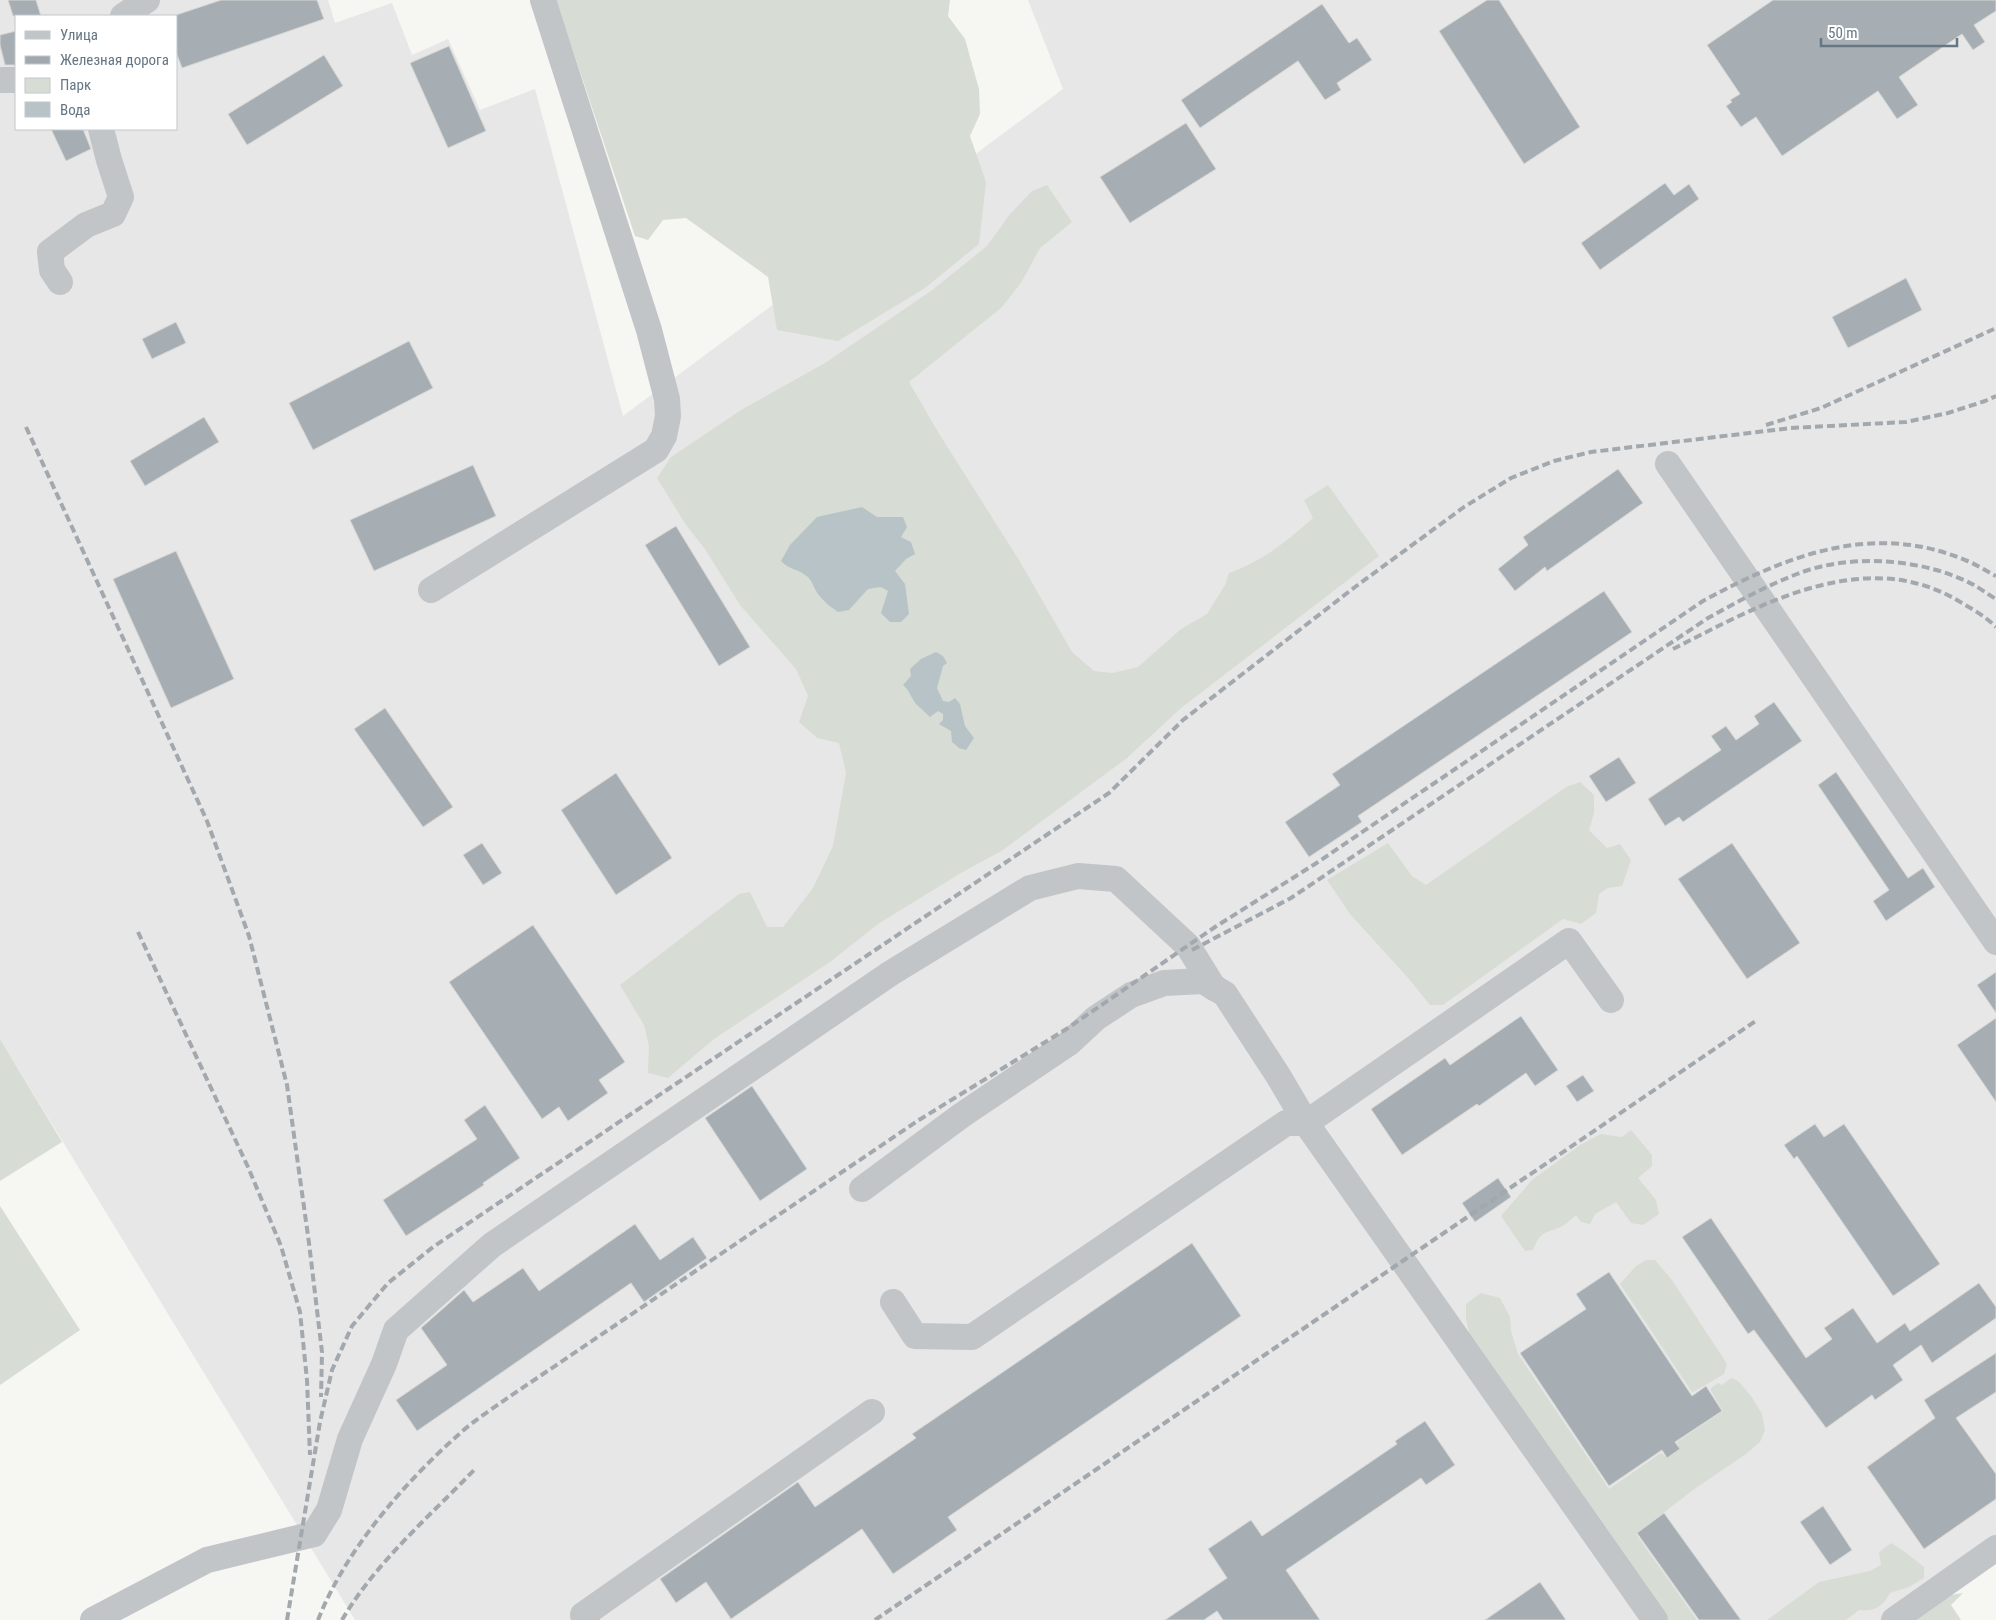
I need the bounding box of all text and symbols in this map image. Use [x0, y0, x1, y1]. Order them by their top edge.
legend [15, 15, 178, 130]
scale bar [1821, 15, 1957, 47]
text: 50 m [1828, 24, 1858, 42]
text: Улица [60, 26, 98, 44]
text: Железная дорога [60, 51, 169, 69]
text: Парк [60, 76, 91, 94]
text: Вода [60, 101, 90, 119]

